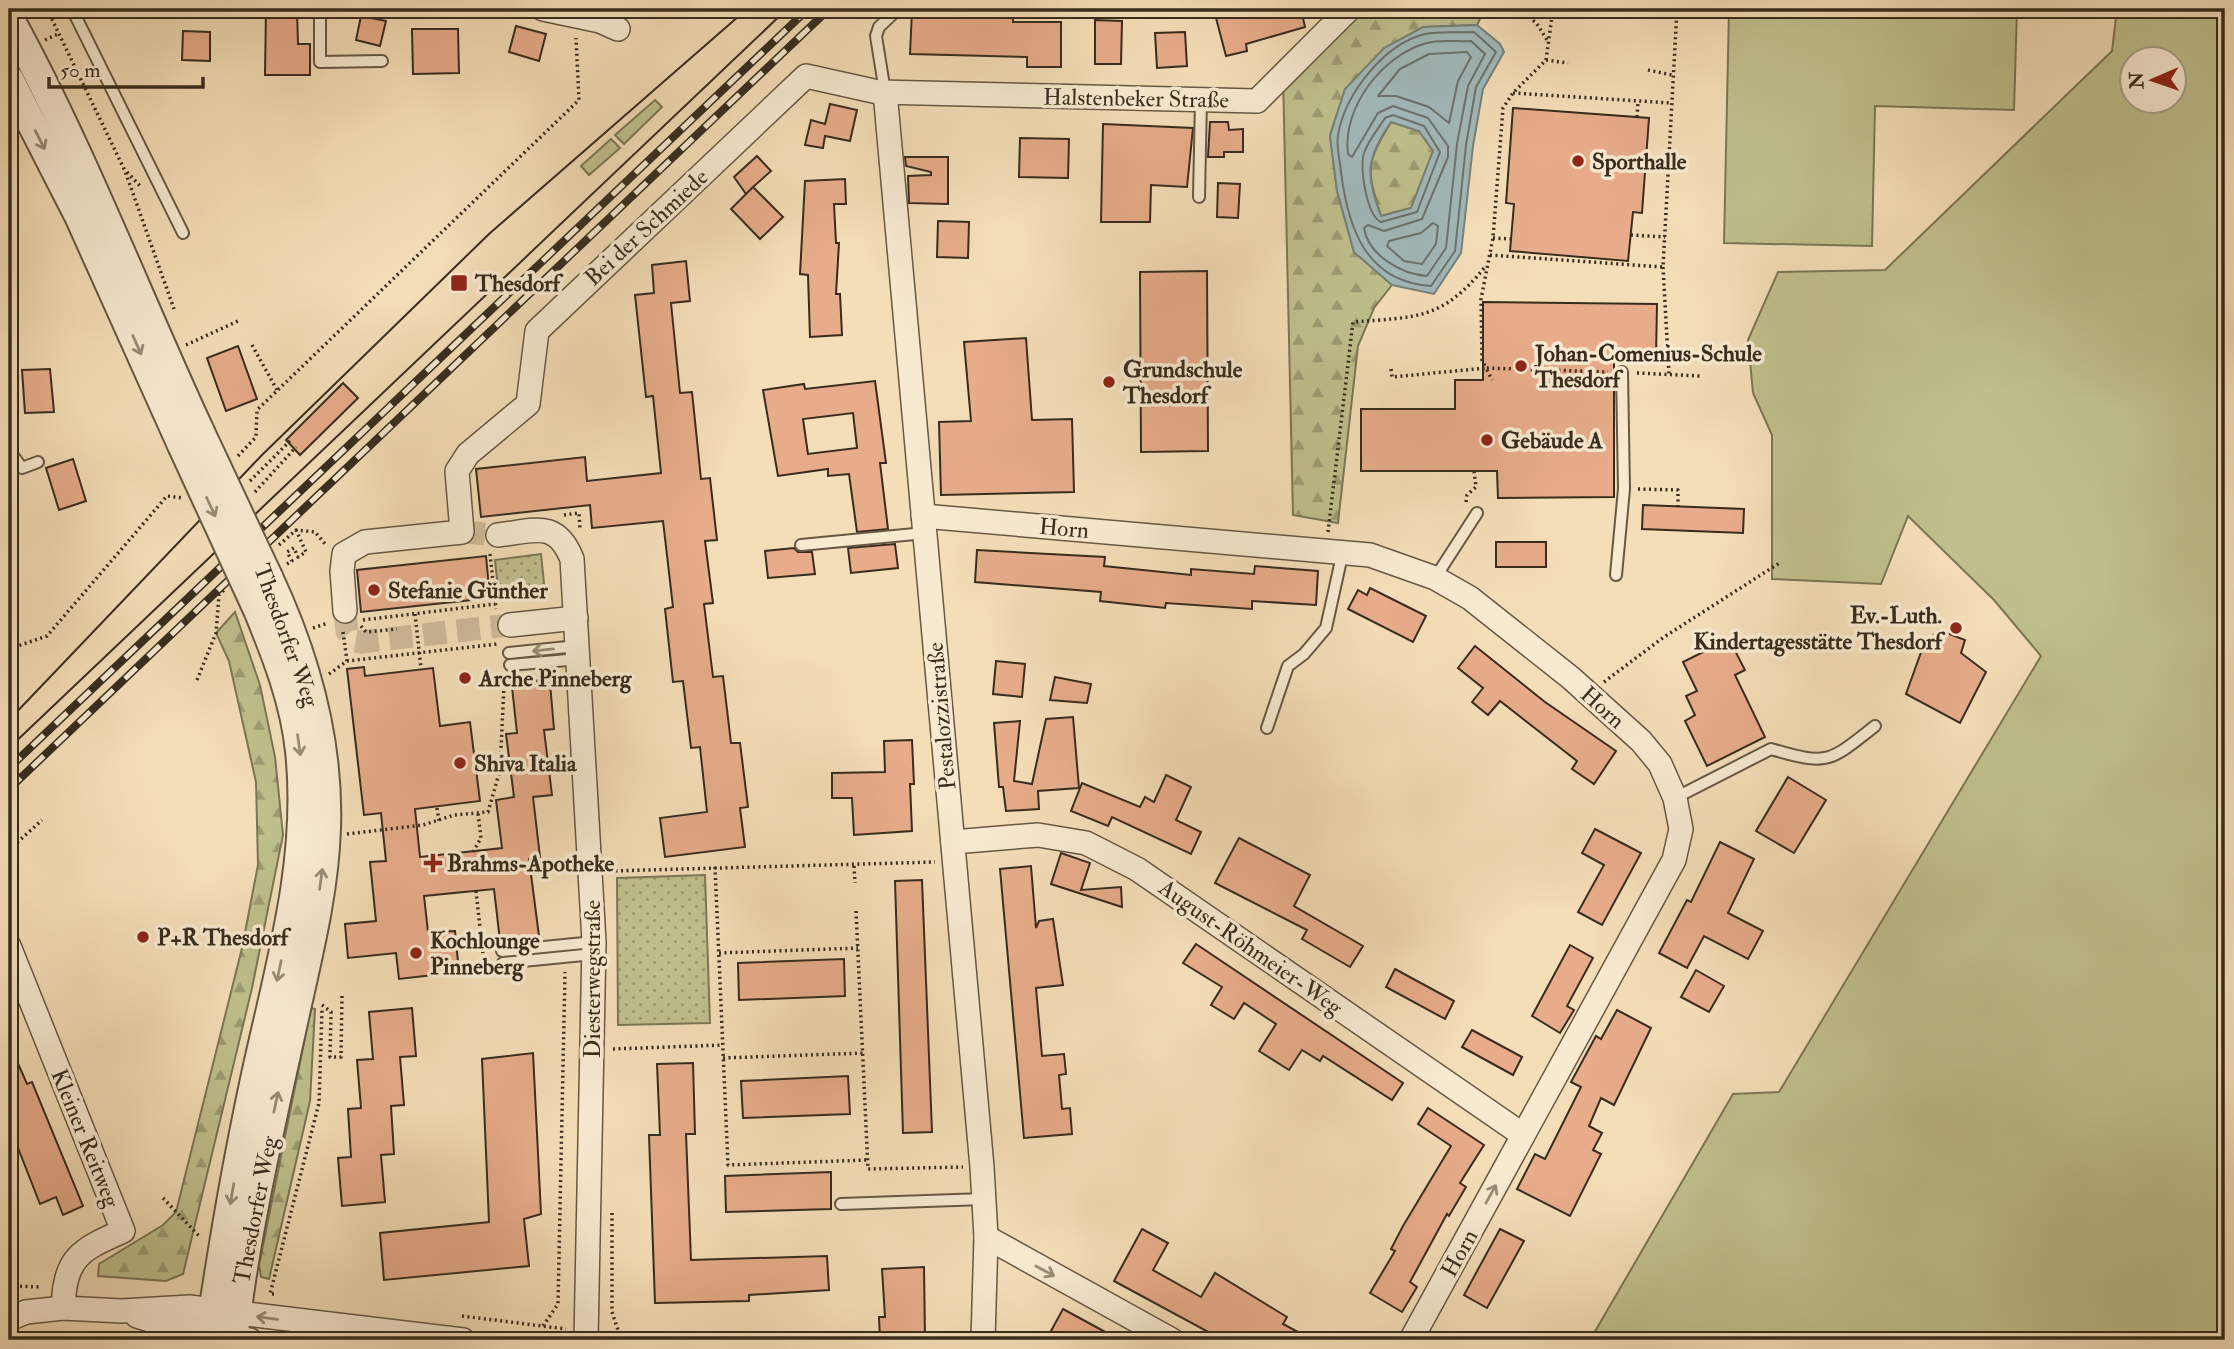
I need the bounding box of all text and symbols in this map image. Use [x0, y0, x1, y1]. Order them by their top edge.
scale bar [49, 46, 203, 90]
north arrow [2118, 46, 2188, 116]
text: 50 m [60, 57, 101, 84]
text: N [2125, 71, 2149, 90]
street label: Halstenbeker Straße [1043, 82, 1230, 115]
one-way arrow [34, 129, 47, 150]
place label: Sporthalle [1592, 147, 1687, 177]
marker: Sporthalle [1570, 153, 1586, 169]
street label: Bei der Schmiede [578, 162, 714, 292]
place label: Thesdorf [474, 269, 564, 298]
marker: Thesdorf [449, 273, 469, 293]
one-way arrow [131, 334, 144, 356]
place label: Johan-Comenius-Schule Thesdorf [1534, 339, 1762, 394]
place label: Grundschule Thesdorf [1122, 355, 1243, 410]
marker: Johan-Comenius-Schule Thesdorf [1513, 358, 1529, 374]
marker: Grundschule Thesdorf [1101, 374, 1117, 390]
place label: Gebäude A [1501, 426, 1603, 455]
marker: Gebäude A [1479, 432, 1495, 448]
one-way arrow [205, 496, 218, 517]
street label: Horn [1038, 512, 1090, 545]
street label: Thesdorfer Weg [247, 560, 326, 711]
place label: Stefanie Günther [388, 576, 548, 605]
marker: Stefanie Günther [366, 582, 382, 598]
place label: Ev.-Luth. Kindertagesstätte Thesdorf [1694, 601, 1946, 657]
marker: Ev.-Luth. Kindertagesstätte Thesdorf [1948, 620, 1964, 636]
street label: Pestalozzistraße [921, 641, 962, 791]
one-way arrow [532, 643, 555, 656]
place label: Arche Pinneberg [478, 664, 633, 694]
marker: Arche Pinneberg [457, 670, 473, 686]
street label: Horn [1574, 680, 1631, 735]
one-way arrow [292, 733, 305, 756]
place label: Shiva Italia [474, 749, 578, 778]
marker: Shiva Italia [452, 755, 468, 771]
place label: Brahms-Apotheke [447, 849, 615, 879]
marker: Brahms-Apotheke [425, 855, 441, 871]
one-way arrow [315, 868, 328, 891]
street label: August-Röhmeier-Weg [1152, 873, 1349, 1022]
street label: Diesterwegstraße [578, 900, 607, 1058]
place label: P+R Thesdorf [157, 923, 292, 952]
place label: Kochlounge Pinneberg [430, 926, 540, 982]
marker: P+R Thesdorf [135, 929, 151, 945]
marker: Kochlounge Pinneberg [408, 945, 424, 961]
one-way arrow [272, 959, 285, 982]
street label: Kleiner Reitweg [45, 1065, 127, 1212]
one-way arrow [269, 1091, 283, 1114]
street label: Thesdorfer Weg [227, 1133, 284, 1287]
one-way arrow [224, 1182, 238, 1205]
one-way arrow [1484, 1185, 1498, 1205]
street label: Horn [1435, 1224, 1484, 1282]
one-way arrow [1034, 1265, 1055, 1278]
one-way arrow [256, 1311, 278, 1324]

